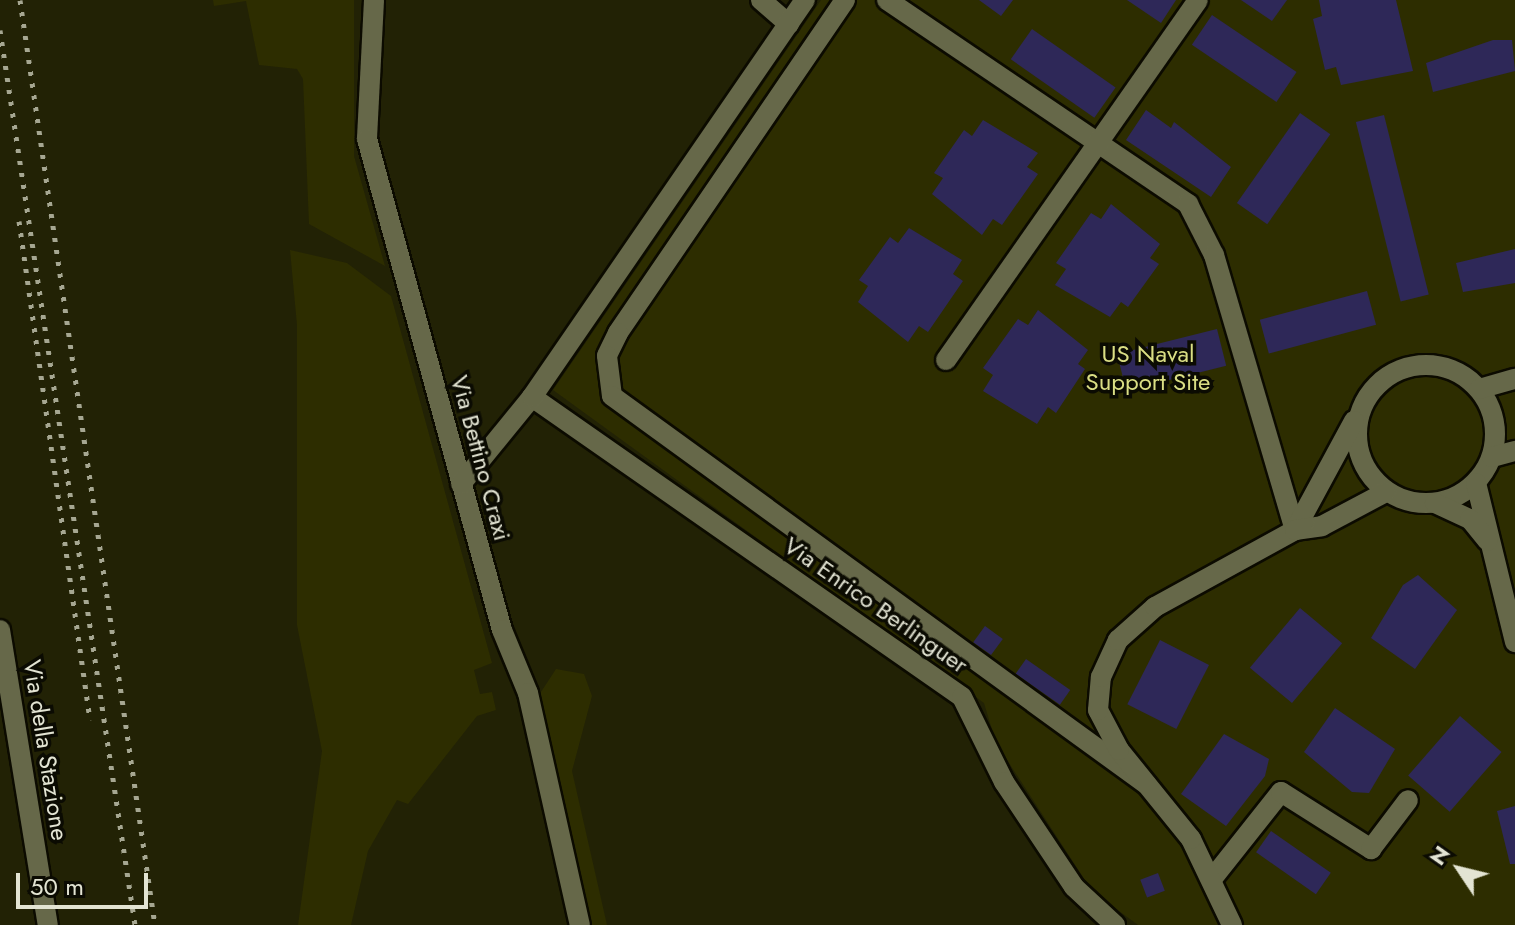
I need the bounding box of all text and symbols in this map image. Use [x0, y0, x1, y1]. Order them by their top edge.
park label: US Naval Support Site [1086, 340, 1210, 396]
street label: Via Bettino Craxi [445, 372, 517, 544]
street label: Via Enrico Berlinguer [778, 531, 974, 679]
street label: Via della Stazione [18, 658, 74, 842]
north arrow [1419, 829, 1499, 909]
text: N [1421, 839, 1457, 872]
scale bar [20, 857, 152, 907]
text: 50 m [30, 869, 84, 904]

